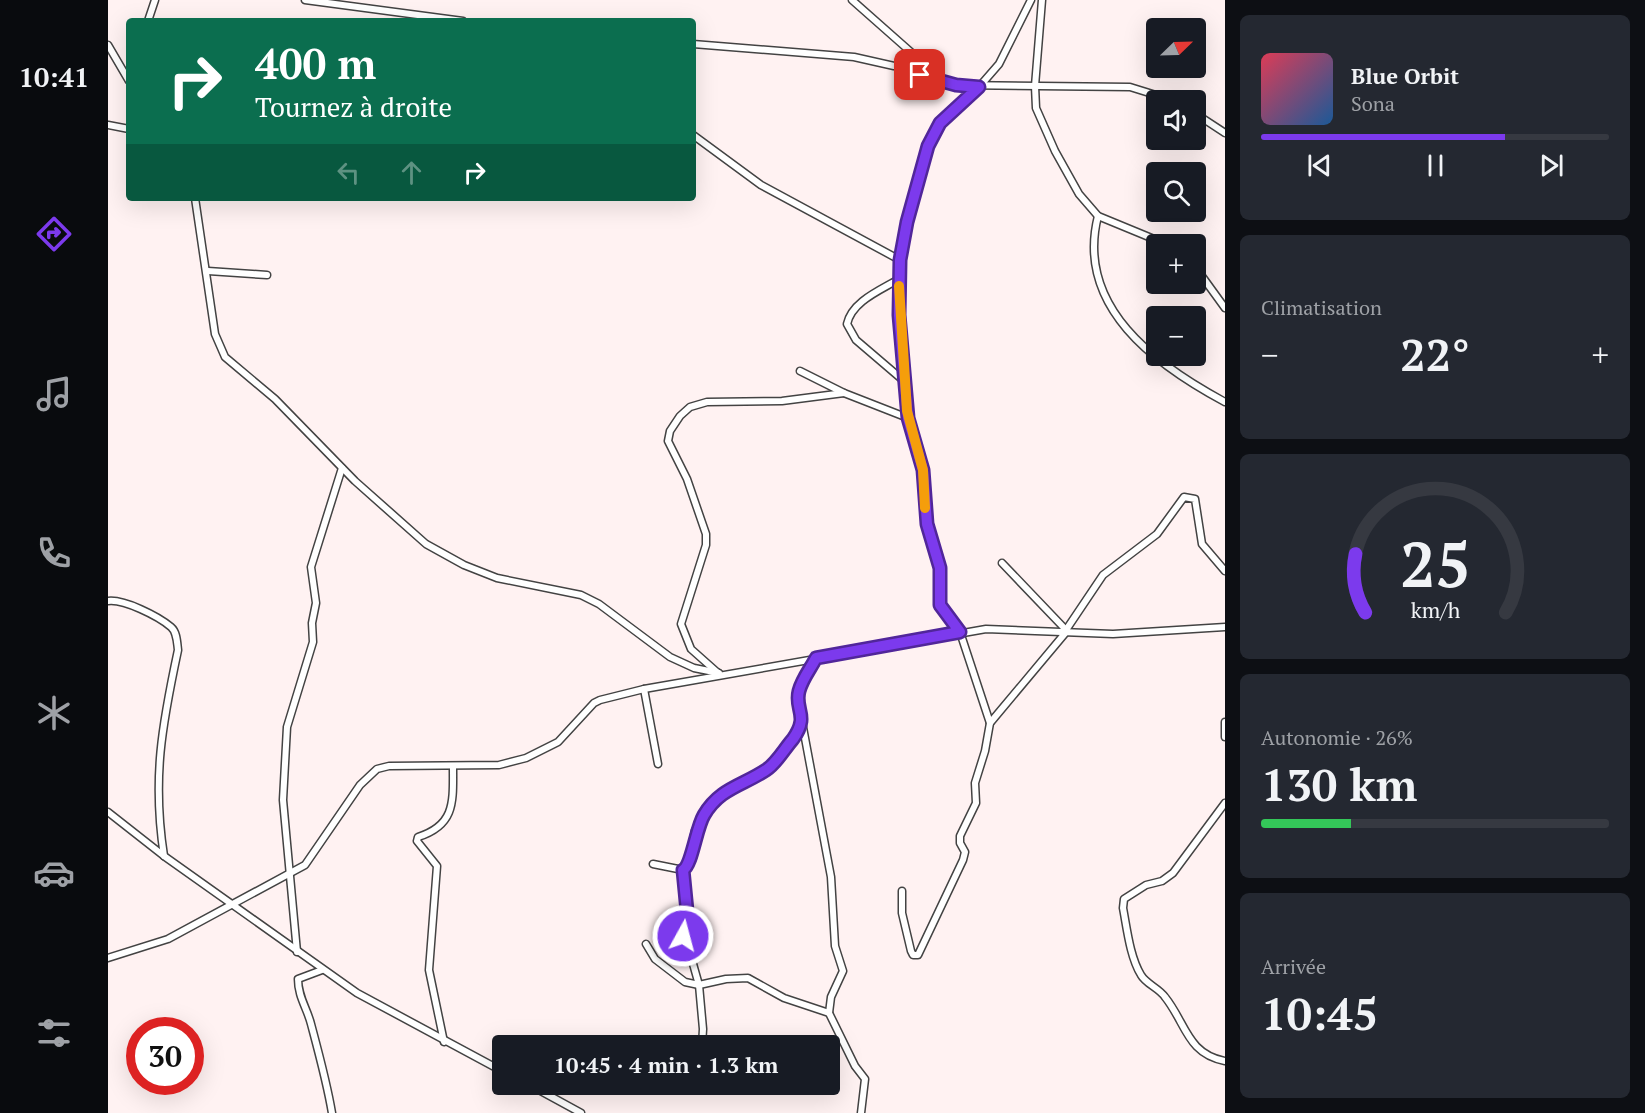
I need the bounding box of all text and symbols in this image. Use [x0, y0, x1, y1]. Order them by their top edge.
north arrow [1146, 18, 1206, 78]
map controls [1146, 18, 1206, 366]
text: 400 m [255, 35, 376, 91]
icon: right [156, 42, 234, 120]
pin [894, 49, 945, 100]
icon: arrive [903, 58, 936, 91]
text: 10:41 [19, 59, 89, 95]
text: Blue Orbit [1351, 61, 1459, 90]
text: Tournez à droite [255, 89, 452, 125]
button: sound [1146, 90, 1206, 150]
text: Sona [1351, 90, 1395, 117]
icon: previous [1303, 149, 1336, 182]
icon: pause [1419, 149, 1452, 182]
icon: next [1535, 149, 1568, 182]
icon: left [332, 156, 365, 189]
icon: ahead [395, 156, 428, 189]
icon: right [458, 156, 491, 189]
button: search [1146, 162, 1206, 222]
icon: directions [33, 213, 75, 255]
button: + [1146, 234, 1206, 294]
text: Climatisation [1261, 294, 1382, 321]
button: − [1146, 306, 1206, 366]
text: 22° [1400, 324, 1470, 384]
text: − [1261, 333, 1279, 376]
text: + [1591, 333, 1609, 376]
icon: music [33, 373, 75, 415]
text: 25 [1400, 523, 1470, 606]
icon: phone [33, 532, 75, 574]
text: km/h [1410, 597, 1460, 625]
icon: climate [33, 692, 75, 734]
text: Autonomie · 26% [1261, 724, 1413, 751]
text: 130 km [1261, 754, 1417, 814]
icon: car [33, 852, 75, 894]
position arrow [651, 904, 715, 968]
text: Arrivée [1261, 953, 1326, 980]
text: 10:45 [1261, 983, 1378, 1043]
icon: filters [33, 1012, 75, 1054]
speed limit sign: 30 [126, 1017, 204, 1095]
text: 10:45 · 4 min · 1.3 km [554, 1050, 778, 1079]

